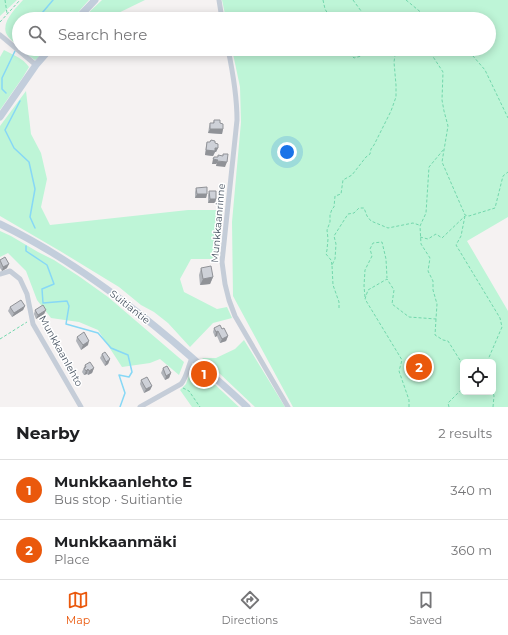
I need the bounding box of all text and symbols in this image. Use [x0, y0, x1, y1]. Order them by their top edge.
search box [12, 12, 496, 56]
icon: search [26, 23, 48, 45]
text: Search here [58, 25, 147, 44]
your location [277, 142, 297, 162]
street label: Munkkaanrinne [208, 183, 228, 263]
street label: Suitiantie [107, 287, 153, 327]
street label: Munkkaanlehto [36, 313, 86, 389]
pin: 2 [406, 352, 432, 382]
pin: 1 [191, 359, 217, 389]
map controls [460, 359, 496, 395]
button: locate [460, 359, 496, 395]
text: Nearby [16, 423, 80, 443]
text: 2 results [438, 425, 492, 441]
text: Munkkaanlehto E [54, 472, 192, 491]
text: 1 [26, 482, 32, 498]
text: 340 m [450, 482, 492, 498]
text: Bus stop · Suitiantie [54, 491, 183, 507]
text: Munkkaanmäki [54, 532, 177, 551]
text: 2 [25, 542, 33, 558]
text: 360 m [451, 542, 492, 558]
text: Place [54, 551, 90, 567]
tab: Map [66, 589, 90, 627]
tab: Directions [222, 589, 278, 627]
tab: Saved [409, 589, 442, 627]

